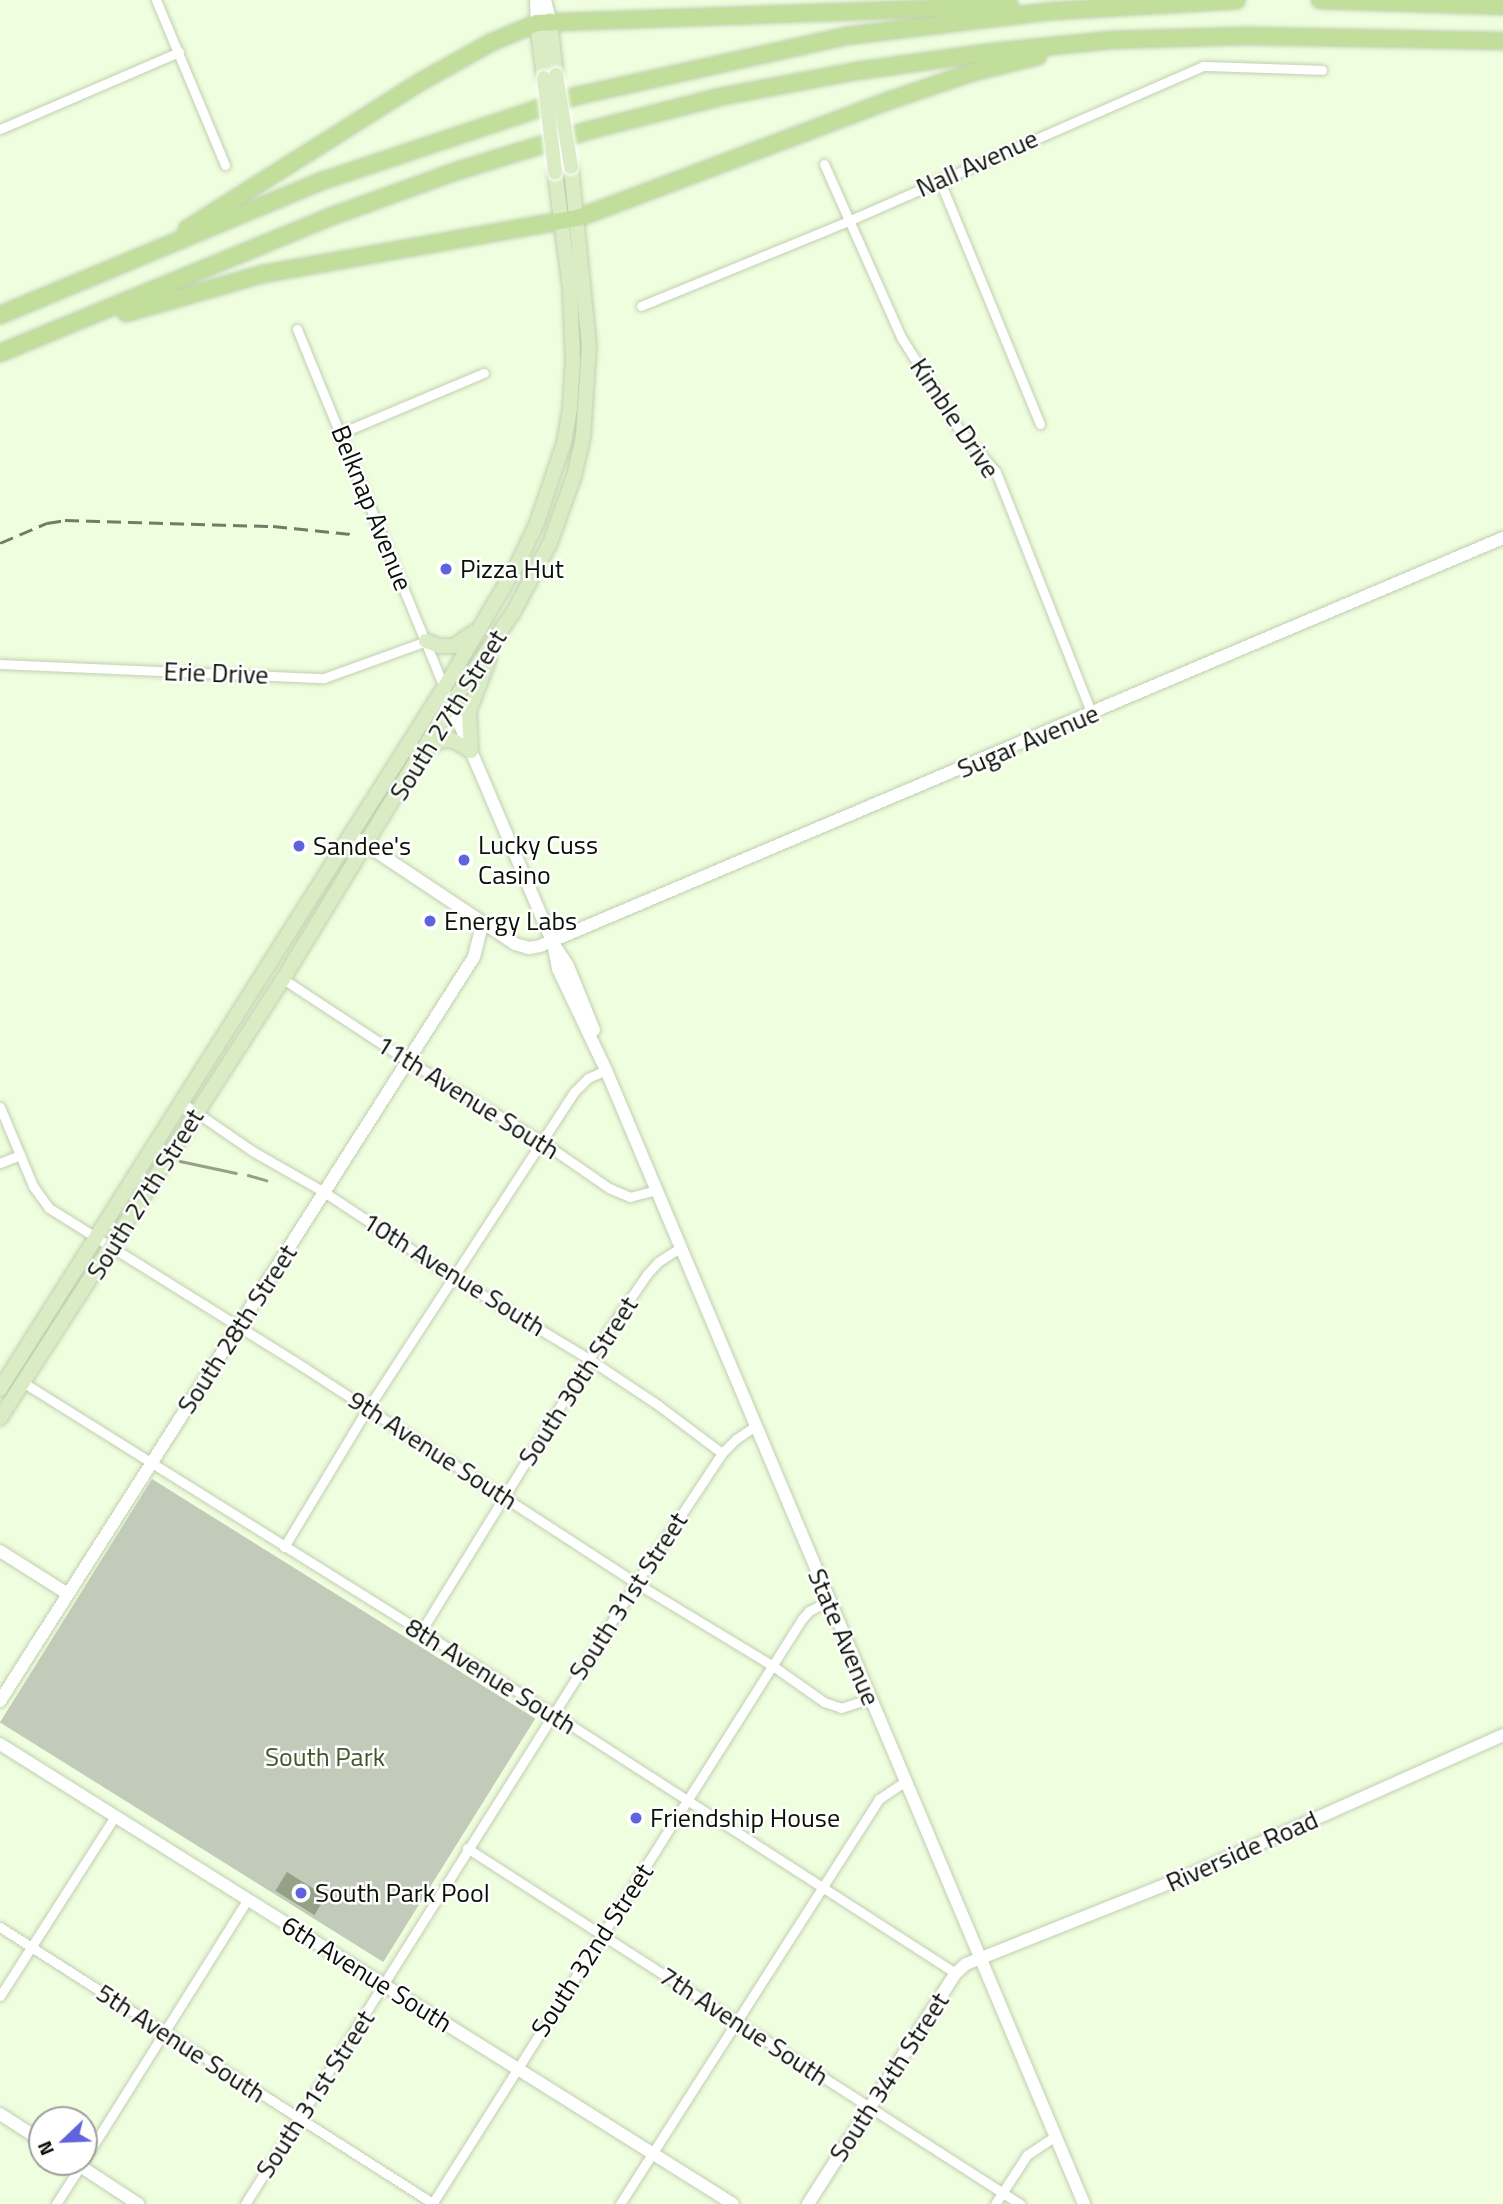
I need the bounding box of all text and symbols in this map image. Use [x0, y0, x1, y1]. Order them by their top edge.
street label: Nall Avenue [911, 122, 1043, 204]
street label: Kimble Drive [904, 352, 1006, 484]
street label: Belknap Avenue [325, 421, 419, 595]
place label: Pizza Hut [460, 553, 564, 585]
marker: Pizza Hut [438, 561, 454, 577]
street label: South 27th Street [383, 624, 513, 806]
street label: Erie Drive [163, 656, 269, 690]
street label: Sugar Avenue [953, 697, 1103, 785]
place label: Lucky Cuss Casino [478, 829, 598, 890]
place label: Sandee's [313, 830, 411, 862]
marker: Sandee's [291, 838, 307, 854]
marker: Lucky Cuss Casino [456, 852, 472, 868]
place label: Energy Labs [444, 905, 577, 937]
marker: Energy Labs [422, 913, 438, 929]
street label: 11th Avenue South [371, 1028, 565, 1166]
street label: South 27th Street [80, 1103, 210, 1285]
street label: 10th Avenue South [357, 1205, 551, 1343]
street label: South 28th Street [171, 1239, 303, 1419]
street label: South 30th Street [512, 1291, 644, 1471]
street label: 9th Avenue South [343, 1384, 523, 1516]
street label: South 31st Street [562, 1506, 694, 1686]
street label: State Avenue [801, 1564, 887, 1710]
street label: 8th Avenue South [400, 1611, 582, 1741]
park label: South Park [265, 1741, 385, 1773]
place label: Friendship House [650, 1802, 840, 1834]
street label: Riverside Road [1161, 1804, 1323, 1898]
marker: Friendship House [628, 1810, 644, 1826]
street label: South 32nd Street [524, 1858, 660, 2042]
place label: South Park Pool [315, 1877, 490, 1909]
marker: South Park Pool [293, 1885, 309, 1901]
street label: 6th Avenue South [276, 1909, 458, 2039]
street label: 7th Avenue South [654, 1960, 834, 2092]
street label: 5th Avenue South [91, 1977, 271, 2109]
street label: South 34th Street [823, 1987, 955, 2167]
street label: South 31st Street [249, 2004, 381, 2184]
north arrow [28, 2106, 98, 2176]
text: N [29, 2137, 61, 2160]

